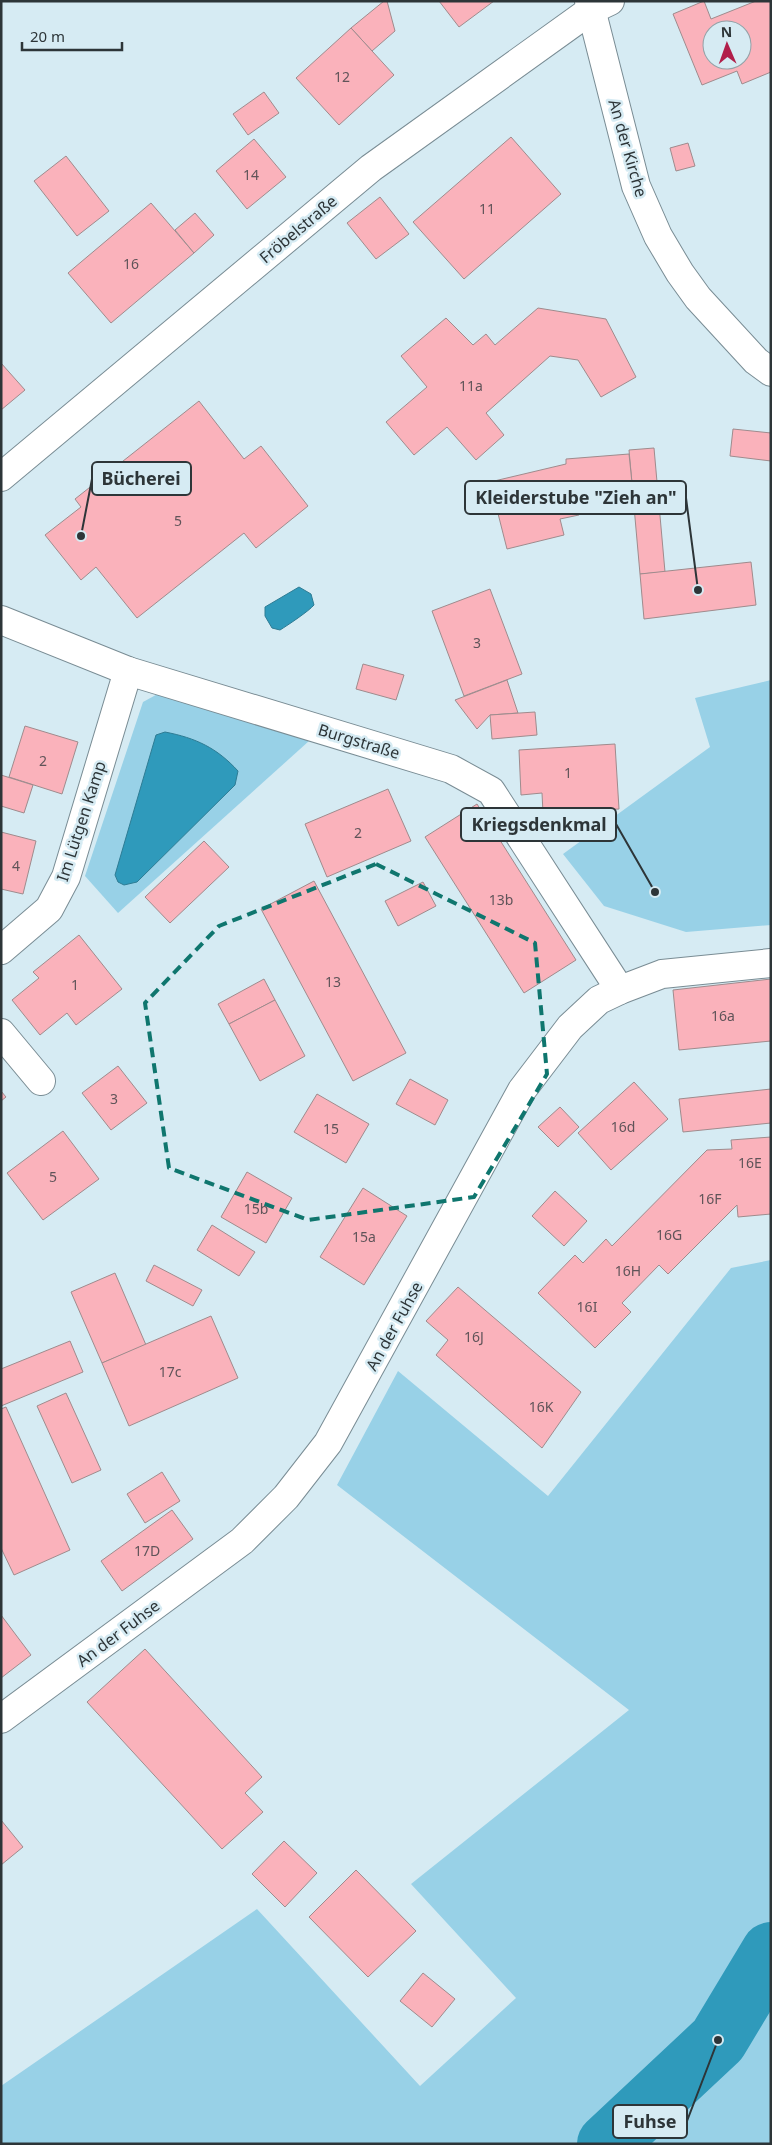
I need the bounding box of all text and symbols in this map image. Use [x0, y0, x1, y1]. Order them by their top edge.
scale bar [22, 20, 122, 52]
north arrow [702, 20, 752, 70]
text: N [721, 22, 733, 41]
text: 20 m [30, 26, 65, 46]
house number: 12 [334, 67, 350, 86]
street label: An der Kirche [604, 97, 652, 199]
house number: 14 [243, 165, 259, 184]
street label: Fröbelstraße [255, 190, 341, 268]
house number: 11 [479, 199, 495, 218]
house number: 16 [123, 254, 139, 273]
house number: 11a [459, 376, 483, 395]
callout: Bücherei [92, 462, 191, 495]
text: Bücherei [101, 466, 181, 490]
callout: Kleiderstube "Zieh an" [465, 481, 686, 514]
text: Kleiderstube "Zieh an" [475, 485, 677, 509]
house number: 5 [174, 511, 182, 530]
house number: 3 [473, 633, 481, 652]
street label: Burgstraße [315, 718, 403, 764]
house number: 2 [39, 751, 47, 770]
street label: Im Lütgen Kamp [51, 758, 111, 884]
house number: 1 [564, 763, 572, 782]
callout: Kriegsdenkmal [461, 808, 616, 841]
text: Kriegsdenkmal [471, 812, 607, 836]
house number: 2 [354, 823, 362, 842]
house number: 4 [12, 856, 20, 875]
house number: 13b [489, 890, 513, 909]
house number: 13 [325, 972, 341, 991]
house number: 1 [71, 975, 79, 994]
house number: 16a [711, 1006, 735, 1025]
house number: 3 [110, 1089, 118, 1108]
house number: 16d [611, 1117, 635, 1136]
house number: 15 [323, 1119, 339, 1138]
house number: 16E [738, 1153, 762, 1172]
house number: 5 [49, 1167, 57, 1186]
house number: 16F [698, 1189, 722, 1208]
house number: 15b [244, 1199, 268, 1218]
house number: 16G [656, 1225, 682, 1244]
house number: 15a [352, 1227, 376, 1246]
house number: 16H [615, 1261, 641, 1280]
street label: An der Fuhse [360, 1278, 428, 1374]
house number: 16I [577, 1297, 598, 1316]
house number: 16J [464, 1327, 484, 1346]
house number: 17c [159, 1362, 182, 1381]
house number: 16K [529, 1397, 554, 1416]
house number: 17D [134, 1541, 160, 1560]
street label: An der Fuhse [72, 1595, 164, 1671]
callout: Fuhse [613, 2105, 687, 2138]
text: Fuhse [623, 2109, 677, 2133]

